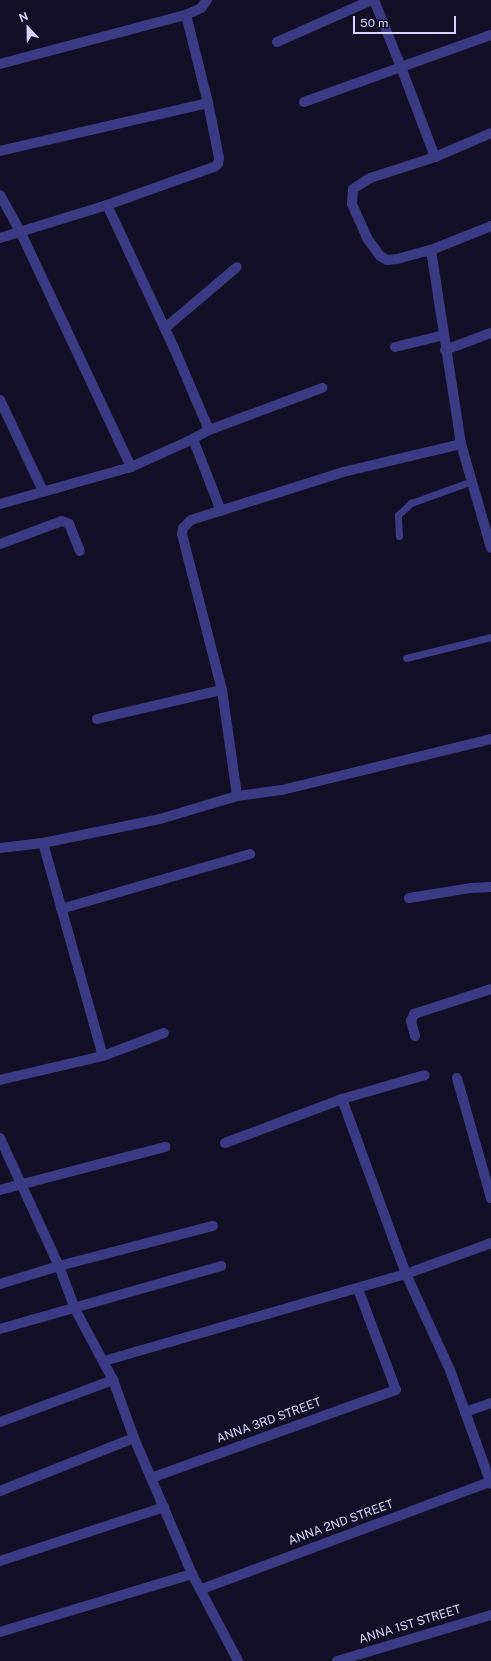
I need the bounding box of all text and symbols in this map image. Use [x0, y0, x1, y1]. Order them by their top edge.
north arrow [8, 8, 48, 48]
scale bar [355, 8, 458, 34]
text: N [17, 10, 30, 24]
text: 50 m [360, 16, 388, 30]
street label: ANNA 3RD STREET [215, 1395, 323, 1447]
street label: ANNA 2ND STREET [286, 1497, 396, 1549]
street label: ANNA 1ST STREET [357, 1603, 463, 1647]

